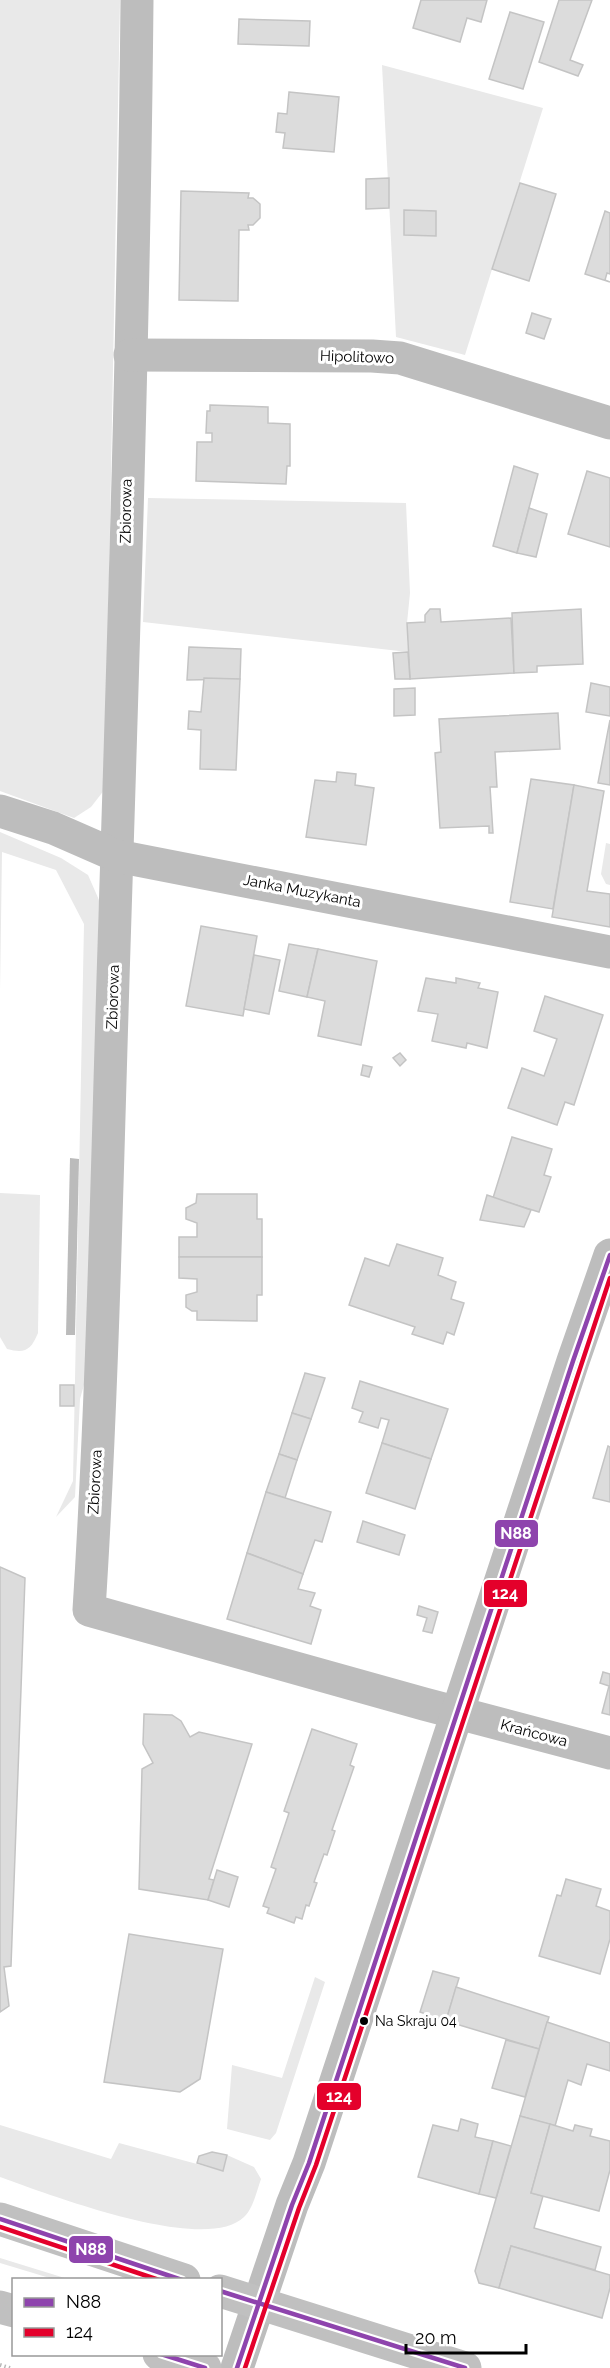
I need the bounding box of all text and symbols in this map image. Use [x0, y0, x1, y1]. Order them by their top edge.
street label: Hipolitowo [320, 347, 394, 367]
street label: Zbiorowa [116, 478, 136, 544]
street label: Janka Muzykanta [242, 871, 362, 911]
street label: Zbiorowa [103, 964, 123, 1030]
street label: Zbiorowa [84, 1449, 106, 1515]
line badge: N88 [494, 1519, 539, 1548]
text: N88 [500, 1524, 532, 1543]
line badge: 124 [483, 1579, 528, 1608]
text: 124 [492, 1584, 518, 1603]
street label: Krańcowa [498, 1715, 570, 1751]
place label: Na Skraju 04 [375, 2013, 457, 2029]
marker: Na Skraju 04 [358, 2015, 370, 2027]
line badge: 124 [316, 2082, 362, 2111]
text: 124 [326, 2087, 352, 2106]
line badge: N88 [68, 2235, 114, 2264]
text: N88 [75, 2240, 107, 2259]
legend [12, 2278, 222, 2356]
text: N88 [66, 2291, 101, 2312]
scale bar [406, 2317, 526, 2355]
text: 124 [66, 2321, 93, 2342]
text: 20 m [415, 2327, 457, 2348]

